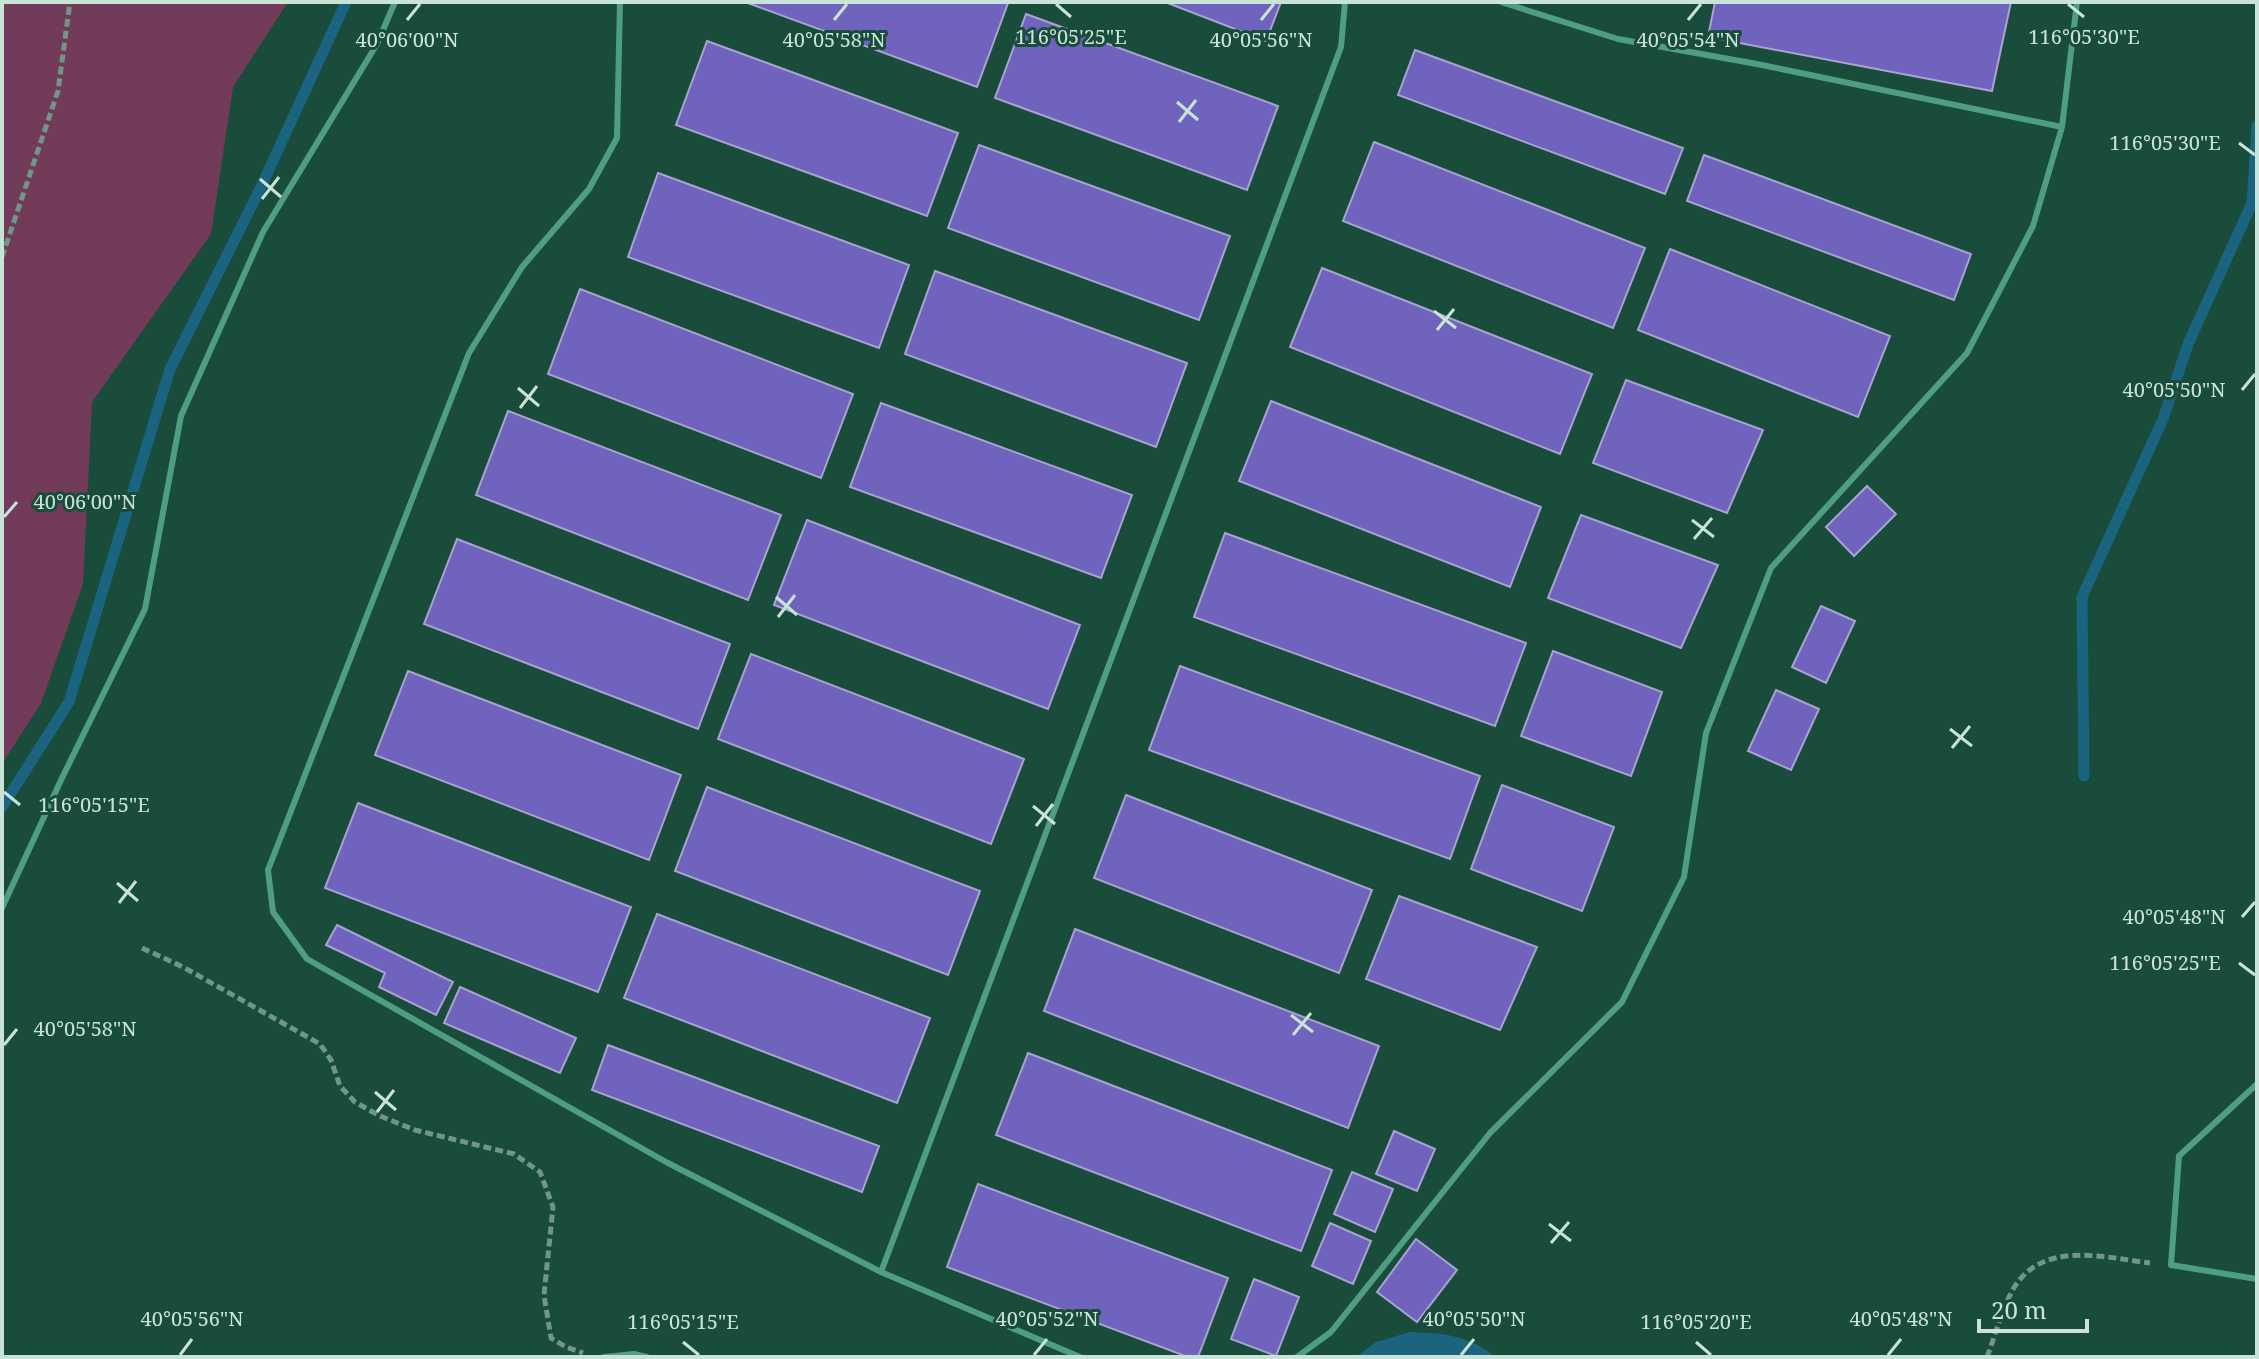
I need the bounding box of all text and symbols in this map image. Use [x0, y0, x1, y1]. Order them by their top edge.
text: 116°05'25"E [1015, 23, 1127, 50]
text: 116°05'30"E [2028, 23, 2140, 50]
text: 40°06'00"N [356, 26, 458, 53]
text: 40°05'58"N [783, 26, 885, 53]
text: 40°05'56"N [1210, 26, 1312, 53]
text: 40°05'54"N [1637, 26, 1739, 53]
text: 116°05'30"E [2109, 129, 2221, 156]
text: 40°05'50"N [2123, 376, 2225, 403]
text: 40°06'00"N [34, 488, 136, 515]
text: 116°05'15"E [38, 791, 150, 818]
text: 40°05'48"N [2123, 903, 2225, 930]
text: 116°05'25"E [2109, 949, 2221, 976]
text: 40°05'58"N [34, 1015, 136, 1042]
scale bar [1979, 1283, 2087, 1333]
text: 20 m [1991, 1293, 2047, 1326]
text: 40°05'56"N [141, 1305, 243, 1332]
text: 40°05'52"N [996, 1305, 1098, 1332]
text: 40°05'50"N [1423, 1305, 1525, 1332]
text: 40°05'48"N [1850, 1305, 1952, 1332]
text: 116°05'15"E [627, 1308, 739, 1335]
text: 116°05'20"E [1640, 1308, 1752, 1335]

